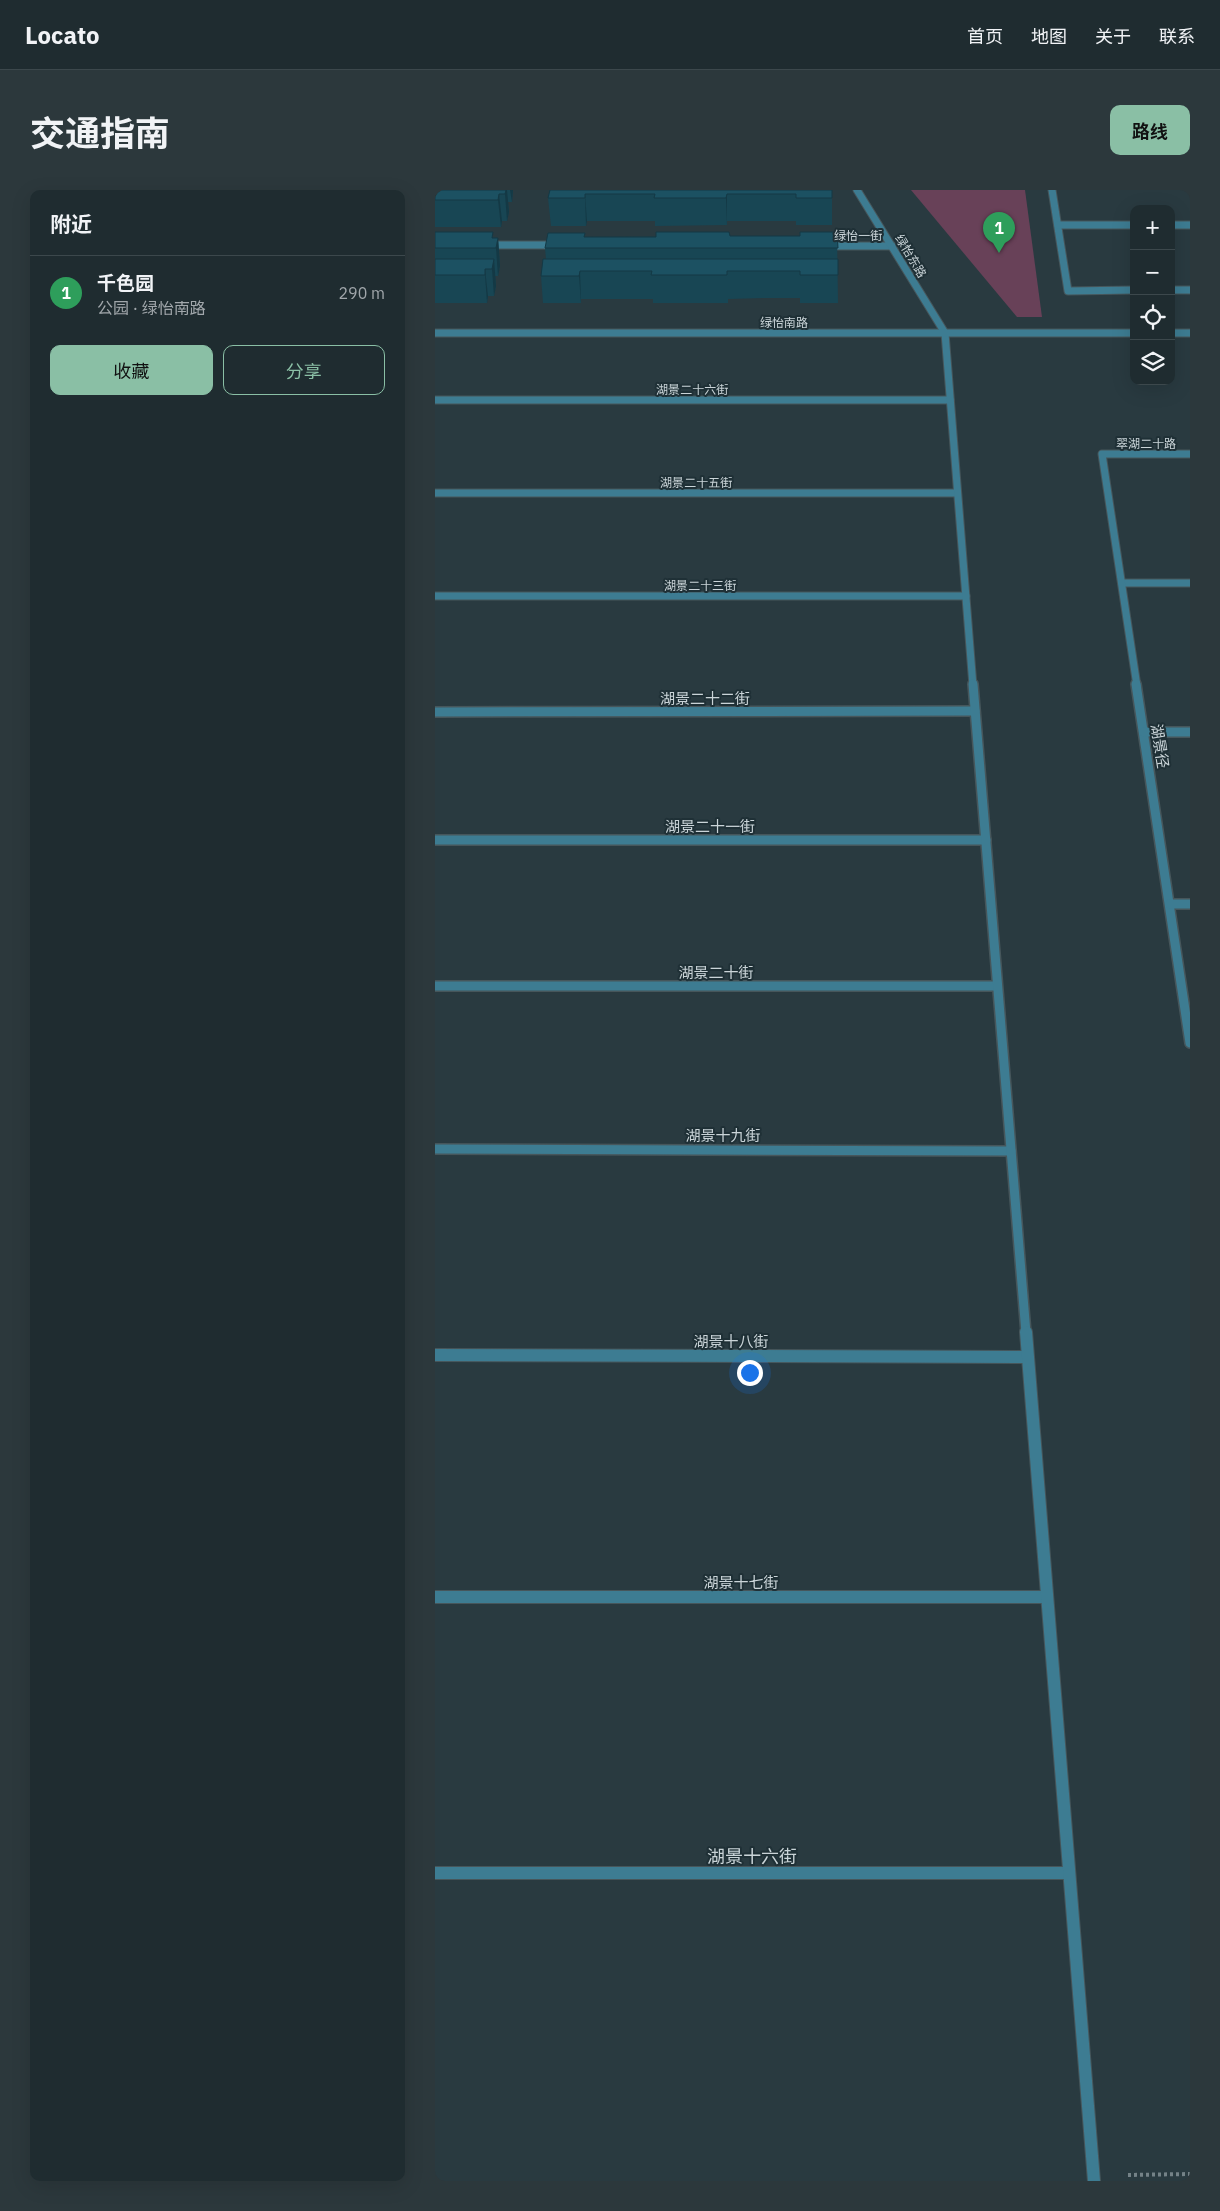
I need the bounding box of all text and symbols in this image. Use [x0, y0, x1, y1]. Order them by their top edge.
text: Locato [25, 19, 100, 51]
text: 首页 [967, 25, 1003, 48]
text: 地图 [1031, 25, 1067, 48]
text: 关于 [1095, 25, 1131, 48]
text: 联系 [1159, 25, 1195, 48]
button: 路线 [1110, 105, 1190, 155]
text: 交通指南 [30, 110, 170, 156]
map controls [1130, 205, 1175, 385]
button: + [1130, 205, 1175, 250]
text: 附近 [50, 210, 92, 238]
pin: 1 [983, 212, 1015, 253]
street label: 绿怡一街 [834, 228, 882, 243]
street label: 绿怡东路 [892, 232, 930, 280]
button: − [1130, 250, 1175, 295]
text: 千色园 [97, 271, 154, 295]
text: 1 [61, 283, 71, 303]
text: 290 m [338, 283, 385, 303]
button: locate [1130, 295, 1175, 340]
text: 公园 · 绿怡南路 [97, 298, 206, 318]
street label: 绿怡南路 [760, 315, 808, 330]
button: layers [1130, 340, 1175, 385]
button: 收藏 [50, 345, 213, 395]
button: 分享 [223, 345, 385, 395]
street label: 湖景二十六街 [656, 382, 728, 397]
street label: 翠湖二十路 [1116, 436, 1176, 451]
street label: 湖景二十五街 [660, 475, 732, 490]
street label: 湖景二十三街 [664, 578, 736, 593]
street label: 湖景二十二街 [660, 689, 750, 708]
street label: 湖景径 [1147, 722, 1173, 770]
street label: 湖景二十一街 [665, 817, 755, 836]
street label: 湖景二十街 [678, 963, 754, 982]
street label: 湖景十九街 [685, 1126, 761, 1145]
street label: 湖景十八街 [693, 1332, 769, 1351]
your location [737, 1360, 763, 1386]
street label: 湖景十七街 [703, 1573, 779, 1592]
street label: 湖景十六街 [707, 1845, 797, 1868]

